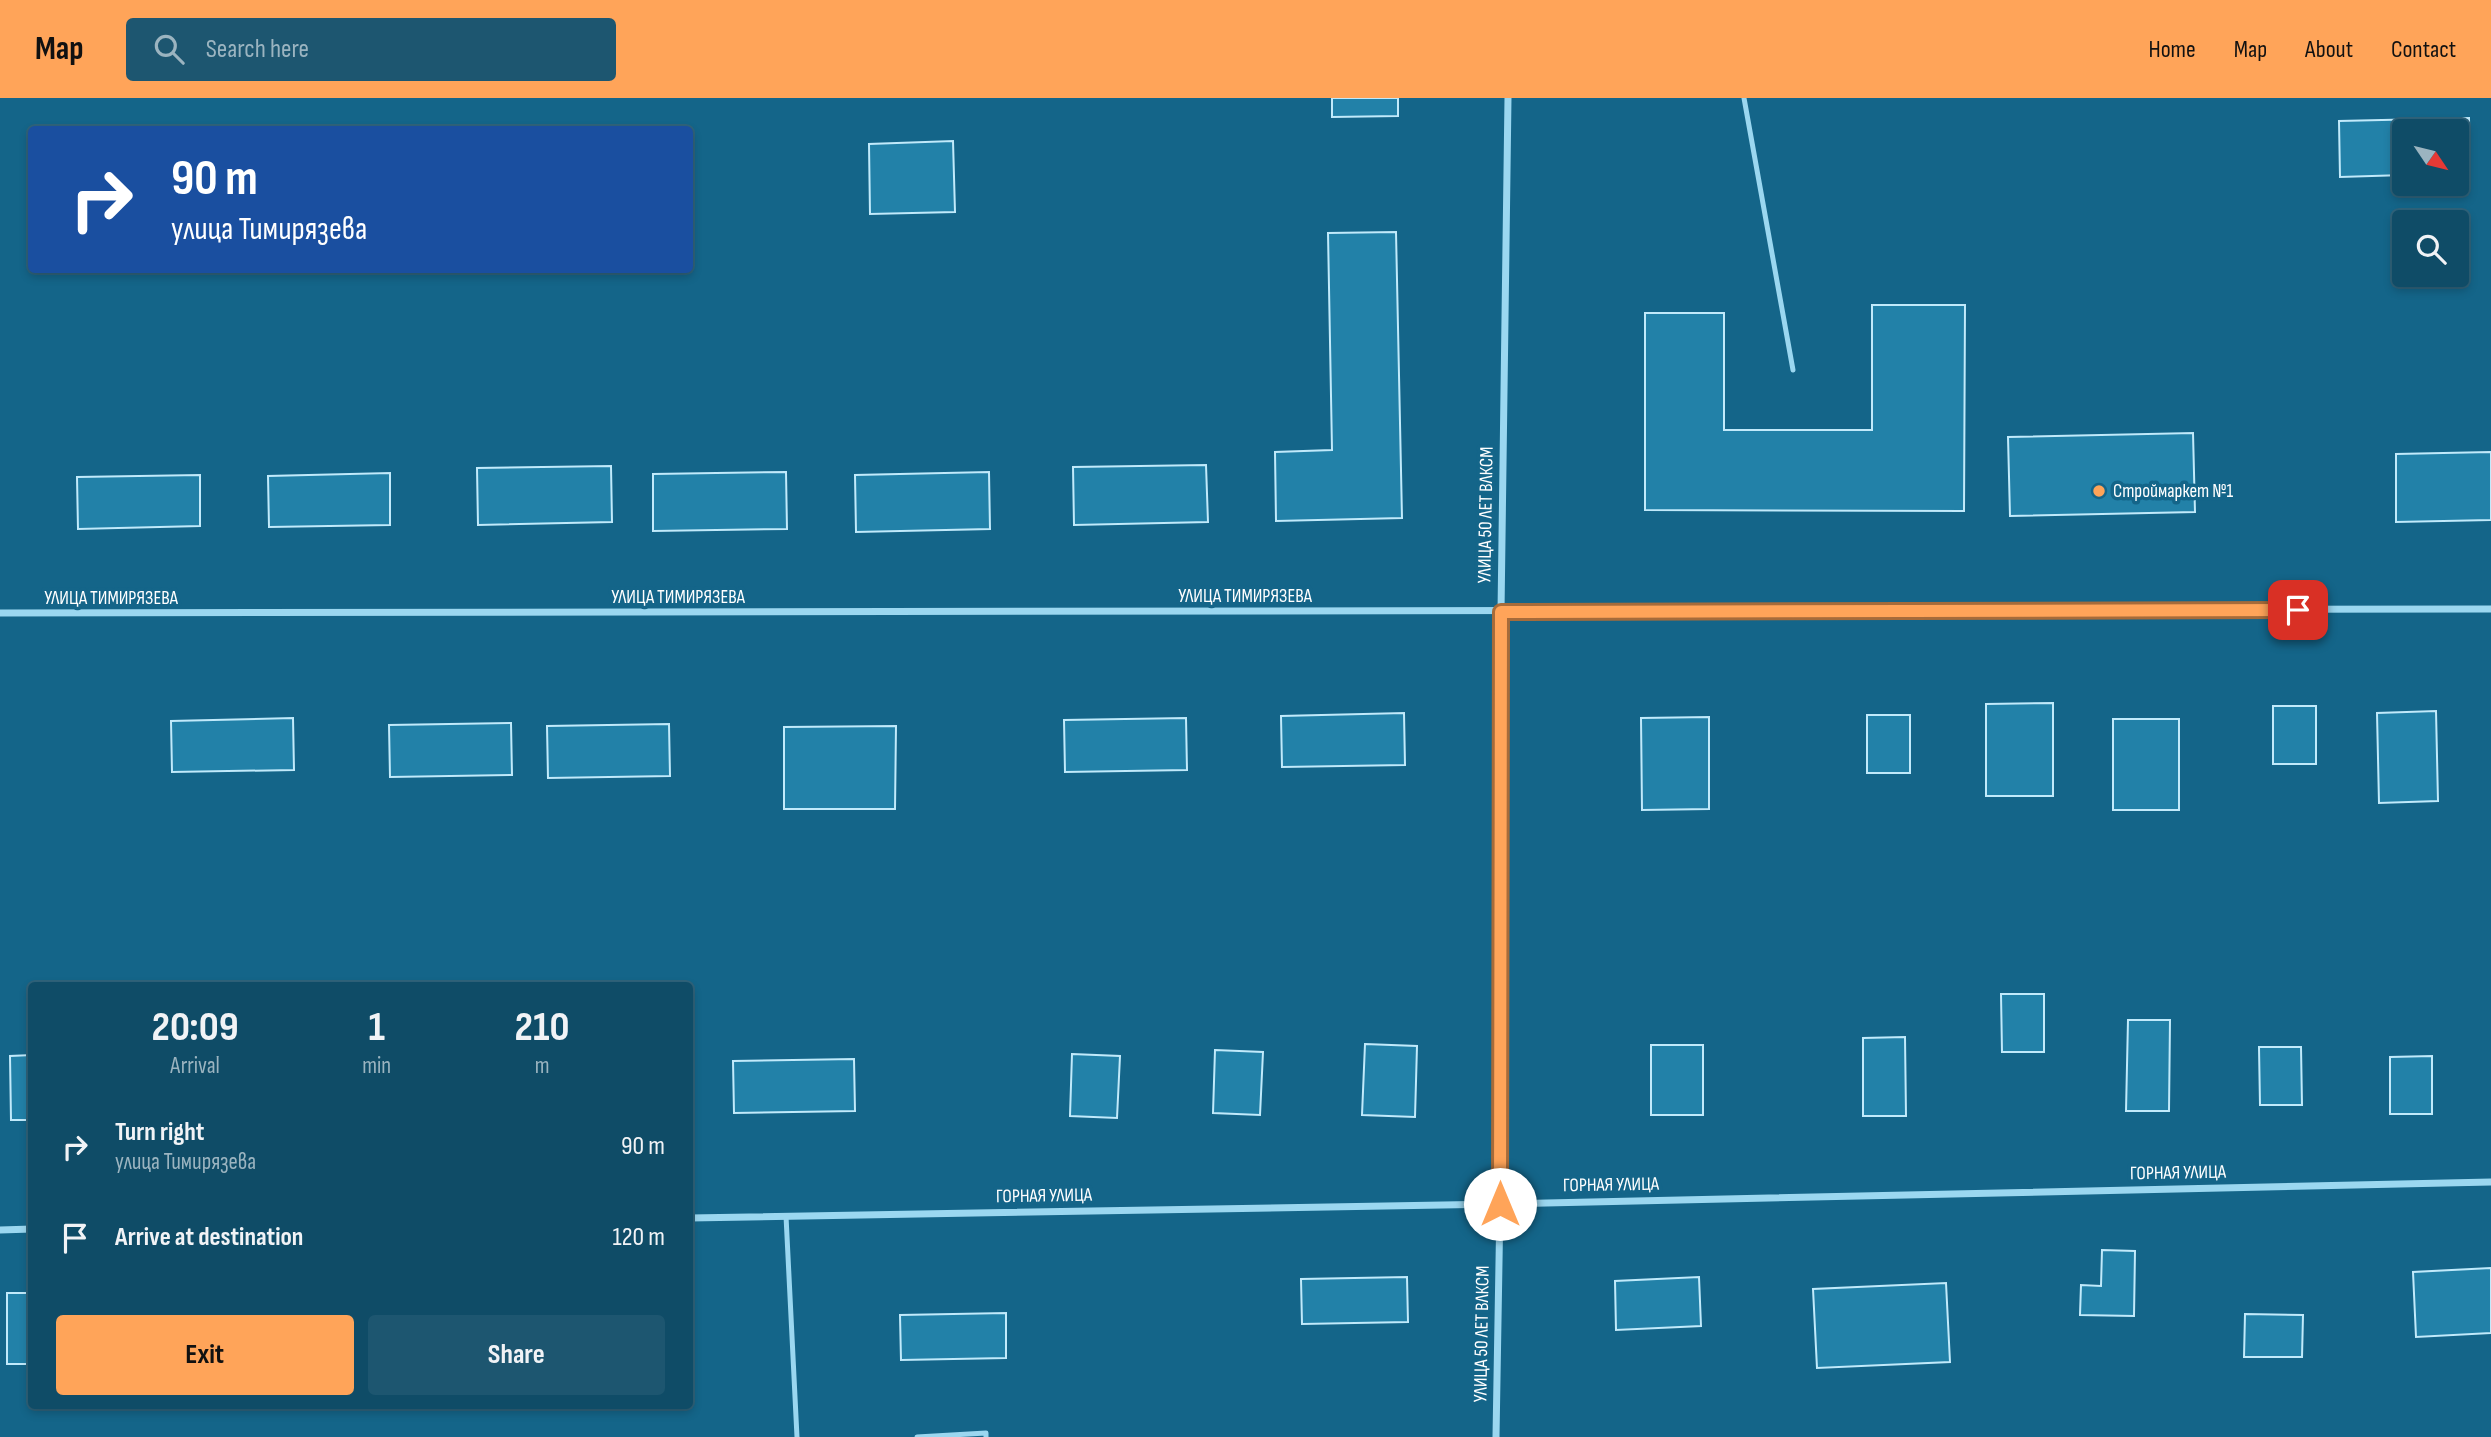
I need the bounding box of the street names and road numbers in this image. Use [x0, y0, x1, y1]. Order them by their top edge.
street label: УЛИЦА 50 ЛЕТ ВЛКСМ [1473, 446, 1499, 584]
street label: УЛИЦА ТИМИРЯЗЕВА [1178, 585, 1313, 608]
street label: УЛИЦА ТИМИРЯЗЕВА [611, 586, 746, 609]
street label: УЛИЦА ТИМИРЯЗЕВА [44, 587, 179, 610]
street label: ГОРНАЯ УЛИЦА [2130, 1161, 2227, 1185]
street label: ГОРНАЯ УЛИЦА [1563, 1173, 1660, 1197]
street label: ГОРНАЯ УЛИЦА [996, 1184, 1093, 1208]
street label: УЛИЦА 50 ЛЕТ ВЛКСМ [1469, 1265, 1495, 1403]

